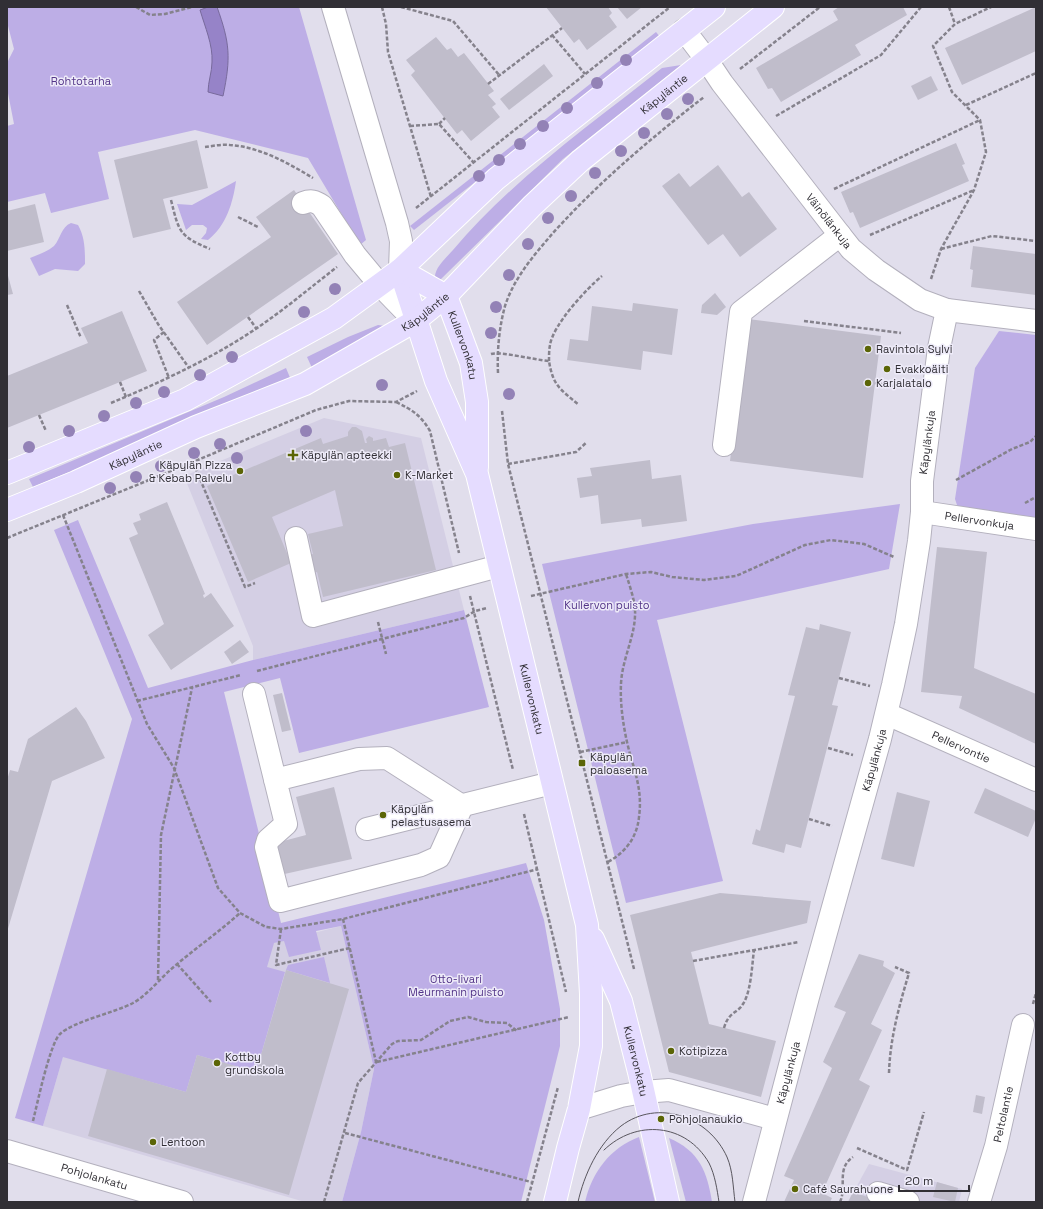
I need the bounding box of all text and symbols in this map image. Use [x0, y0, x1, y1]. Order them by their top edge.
street label: Käpyläntie [637, 71, 691, 117]
park label: Rohtotarha [51, 74, 112, 88]
street label: Väinölänkuja [803, 190, 856, 252]
street label: Käpyläntie [399, 289, 452, 334]
street label: Kullervonkatu [445, 309, 480, 381]
place label: Ravintola Sylvi [876, 342, 953, 356]
marker: Ravintola Sylvi [863, 344, 873, 354]
place label: Evakkoäiti [895, 362, 949, 376]
marker: Evakkoäiti [882, 364, 892, 374]
place label: Karjalatalo [876, 376, 932, 390]
marker: Karjalatalo [863, 378, 873, 388]
street label: Käpylänkuja [916, 409, 938, 475]
street label: Käpyläntie [107, 437, 164, 473]
place label: Käpylän apteekki [301, 448, 392, 462]
marker: Käpylän apteekki [288, 450, 298, 460]
place label: Käpylän Pizza & Kebab Palvelu [149, 458, 233, 485]
marker: Käpylän Pizza & Kebab Palvelu [235, 466, 245, 476]
place label: K-Market [405, 468, 453, 482]
marker: K-Market [392, 470, 402, 480]
street label: Pellervonkuja [944, 508, 1016, 533]
park label: Kullervon puisto [564, 598, 650, 612]
street label: Kullervonkatu [517, 662, 547, 736]
street label: Käpylänkuja [859, 727, 889, 793]
street label: Pellervontie [930, 728, 992, 766]
place label: Käpylän paloasema [590, 750, 648, 777]
marker: Käpylän paloasema [577, 758, 587, 768]
place label: Käpylän pelastusasema [391, 802, 472, 829]
marker: Käpylän pelastusasema [378, 810, 388, 820]
park label: Otto-Iivari Meurmanin puisto [408, 972, 504, 999]
street label: Kullervonkatu [621, 1024, 651, 1098]
street label: Käpylänkuja [773, 1039, 803, 1105]
place label: Kotipizza [679, 1044, 728, 1058]
marker: Kotipizza [666, 1046, 676, 1056]
place label: Kottby grundskola [225, 1050, 285, 1077]
marker: Kottby grundskola [212, 1058, 222, 1068]
street label: Peltolantie [990, 1085, 1016, 1144]
place label: Pohjolanaukio [669, 1112, 743, 1126]
marker: Pohjolanaukio [656, 1114, 666, 1124]
place label: Lentoon [161, 1135, 205, 1149]
marker: Lentoon [148, 1137, 158, 1147]
street label: Pohjolankatu [59, 1160, 129, 1193]
scale bar [899, 1167, 969, 1193]
text: 20 m [905, 1173, 933, 1189]
place label: Café Saurahuone [803, 1182, 893, 1196]
marker: Café Saurahuone [790, 1184, 800, 1194]

